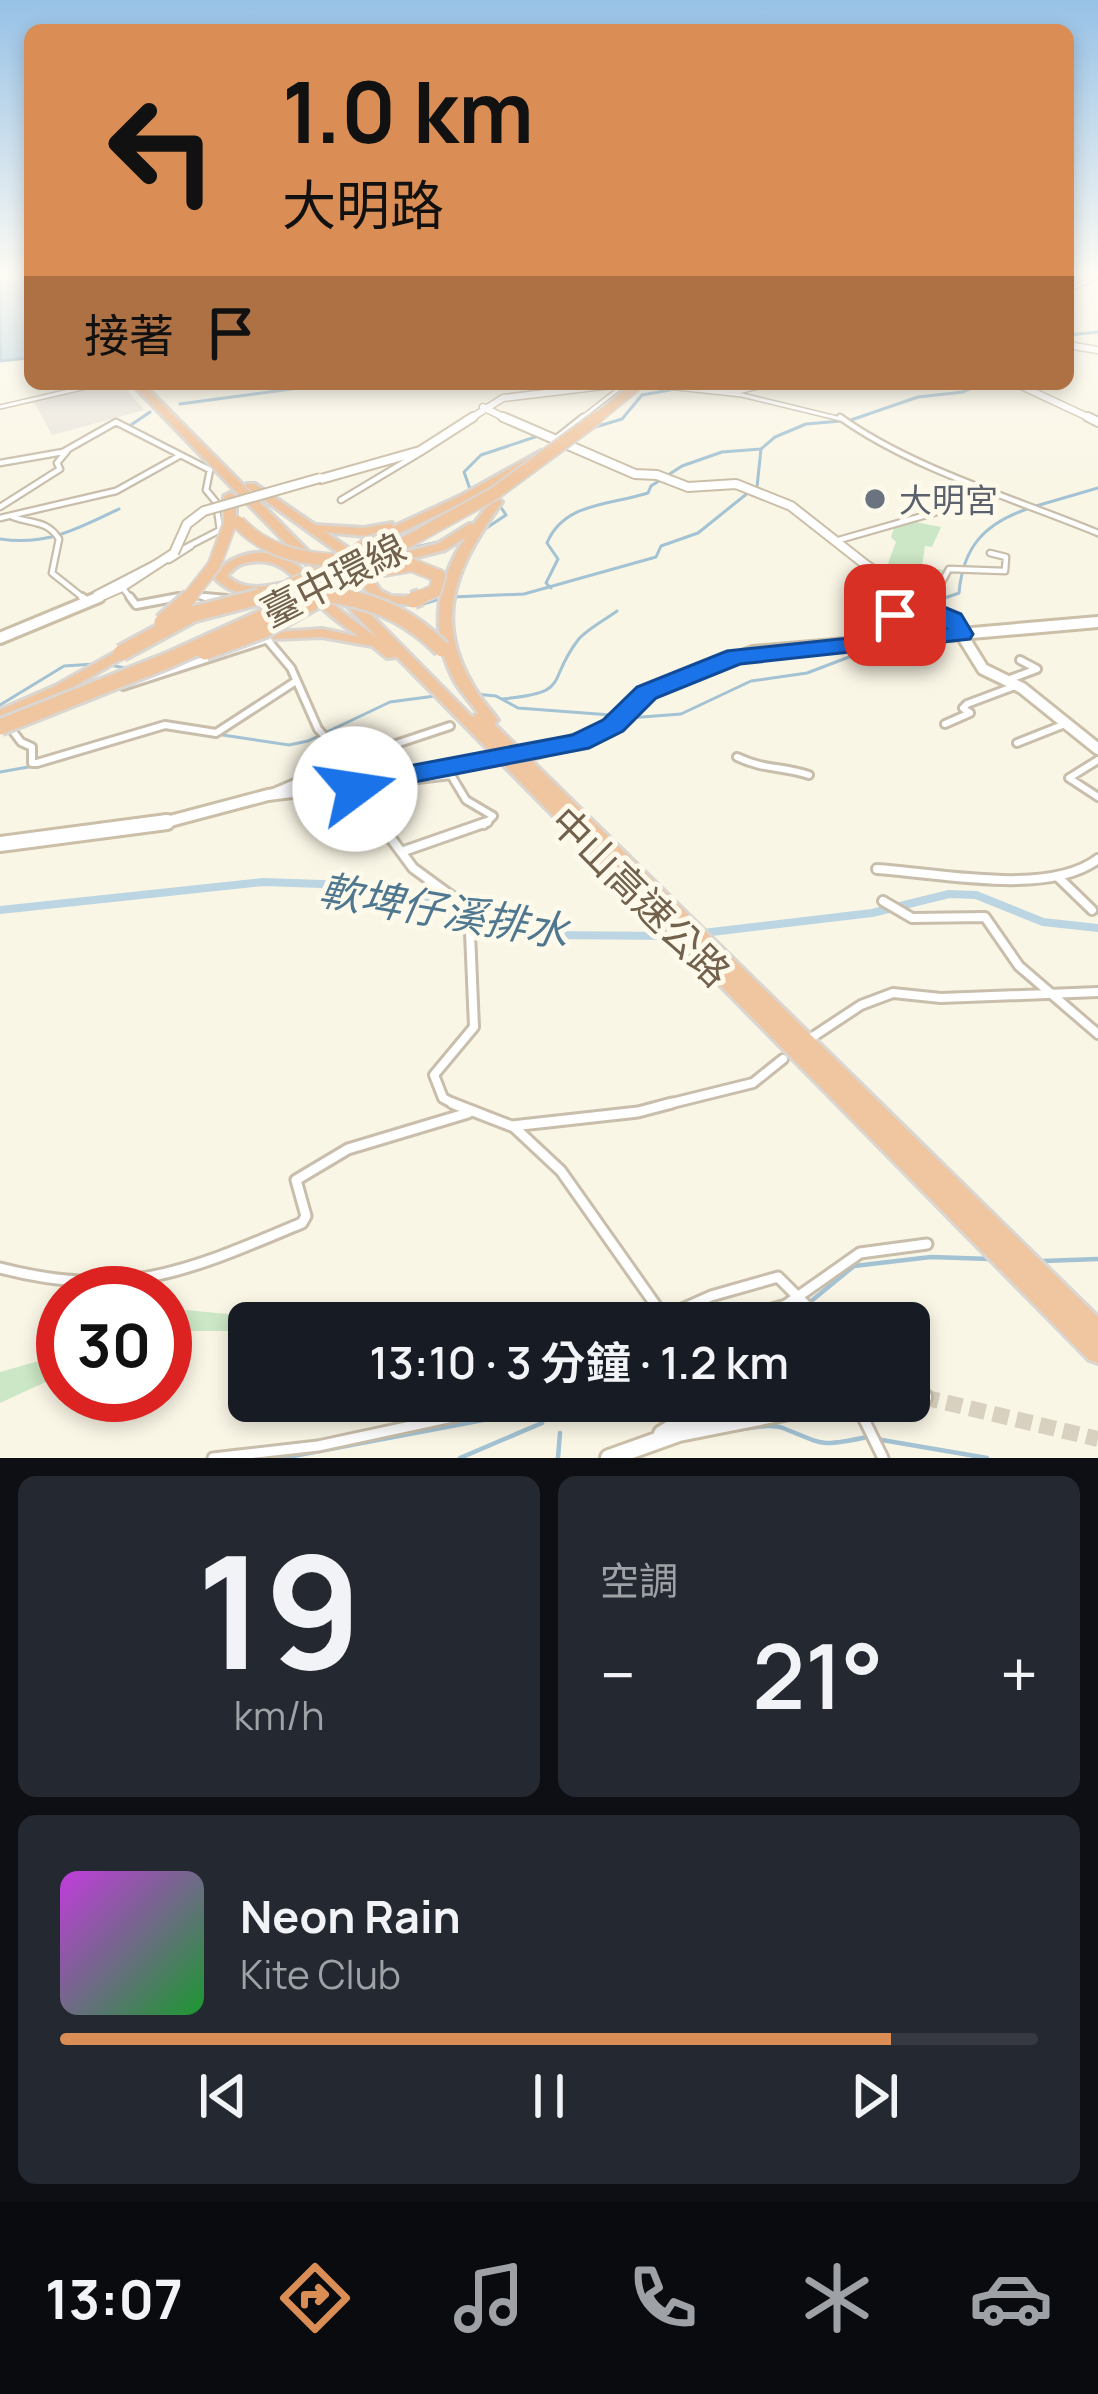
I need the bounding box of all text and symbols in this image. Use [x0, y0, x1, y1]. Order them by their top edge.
text: 1.0 km [282, 53, 534, 168]
icon: left [84, 72, 240, 228]
text: 大明路 [282, 167, 444, 241]
icon: arrive [198, 300, 264, 366]
text: 接著 [84, 304, 174, 366]
place label: 大明宮 [899, 477, 998, 522]
marker: 大明宮 [862, 486, 888, 512]
street label: 臺中環線 [251, 520, 415, 638]
pin [844, 564, 946, 666]
icon: arrive [862, 582, 928, 648]
position arrow [292, 726, 418, 852]
street label: 中山高速公路 [539, 794, 743, 998]
water label: 軟埤仔溪排水 [315, 860, 575, 961]
speed limit sign: 30 [36, 1266, 192, 1422]
text: 13:10 · 3 分鐘 · 1.2 km [369, 1331, 789, 1393]
text: 19 [196, 1503, 362, 1716]
text: 空調 [600, 1553, 678, 1607]
text: 21° [752, 1613, 883, 1736]
text: − [600, 1629, 636, 1719]
text: + [1000, 1629, 1038, 1719]
text: km/h [234, 1688, 324, 1742]
text: Neon Rain [240, 1885, 461, 1947]
text: Kite Club [240, 1947, 401, 2001]
icon: previous [190, 2063, 256, 2129]
icon: pause [516, 2063, 582, 2129]
icon: next [842, 2063, 908, 2129]
icon: directions [273, 2256, 357, 2340]
icon: music [447, 2256, 531, 2340]
icon: phone [621, 2256, 705, 2340]
icon: climate [795, 2256, 879, 2340]
icon: car [969, 2256, 1053, 2340]
text: 13:07 [45, 2261, 183, 2335]

